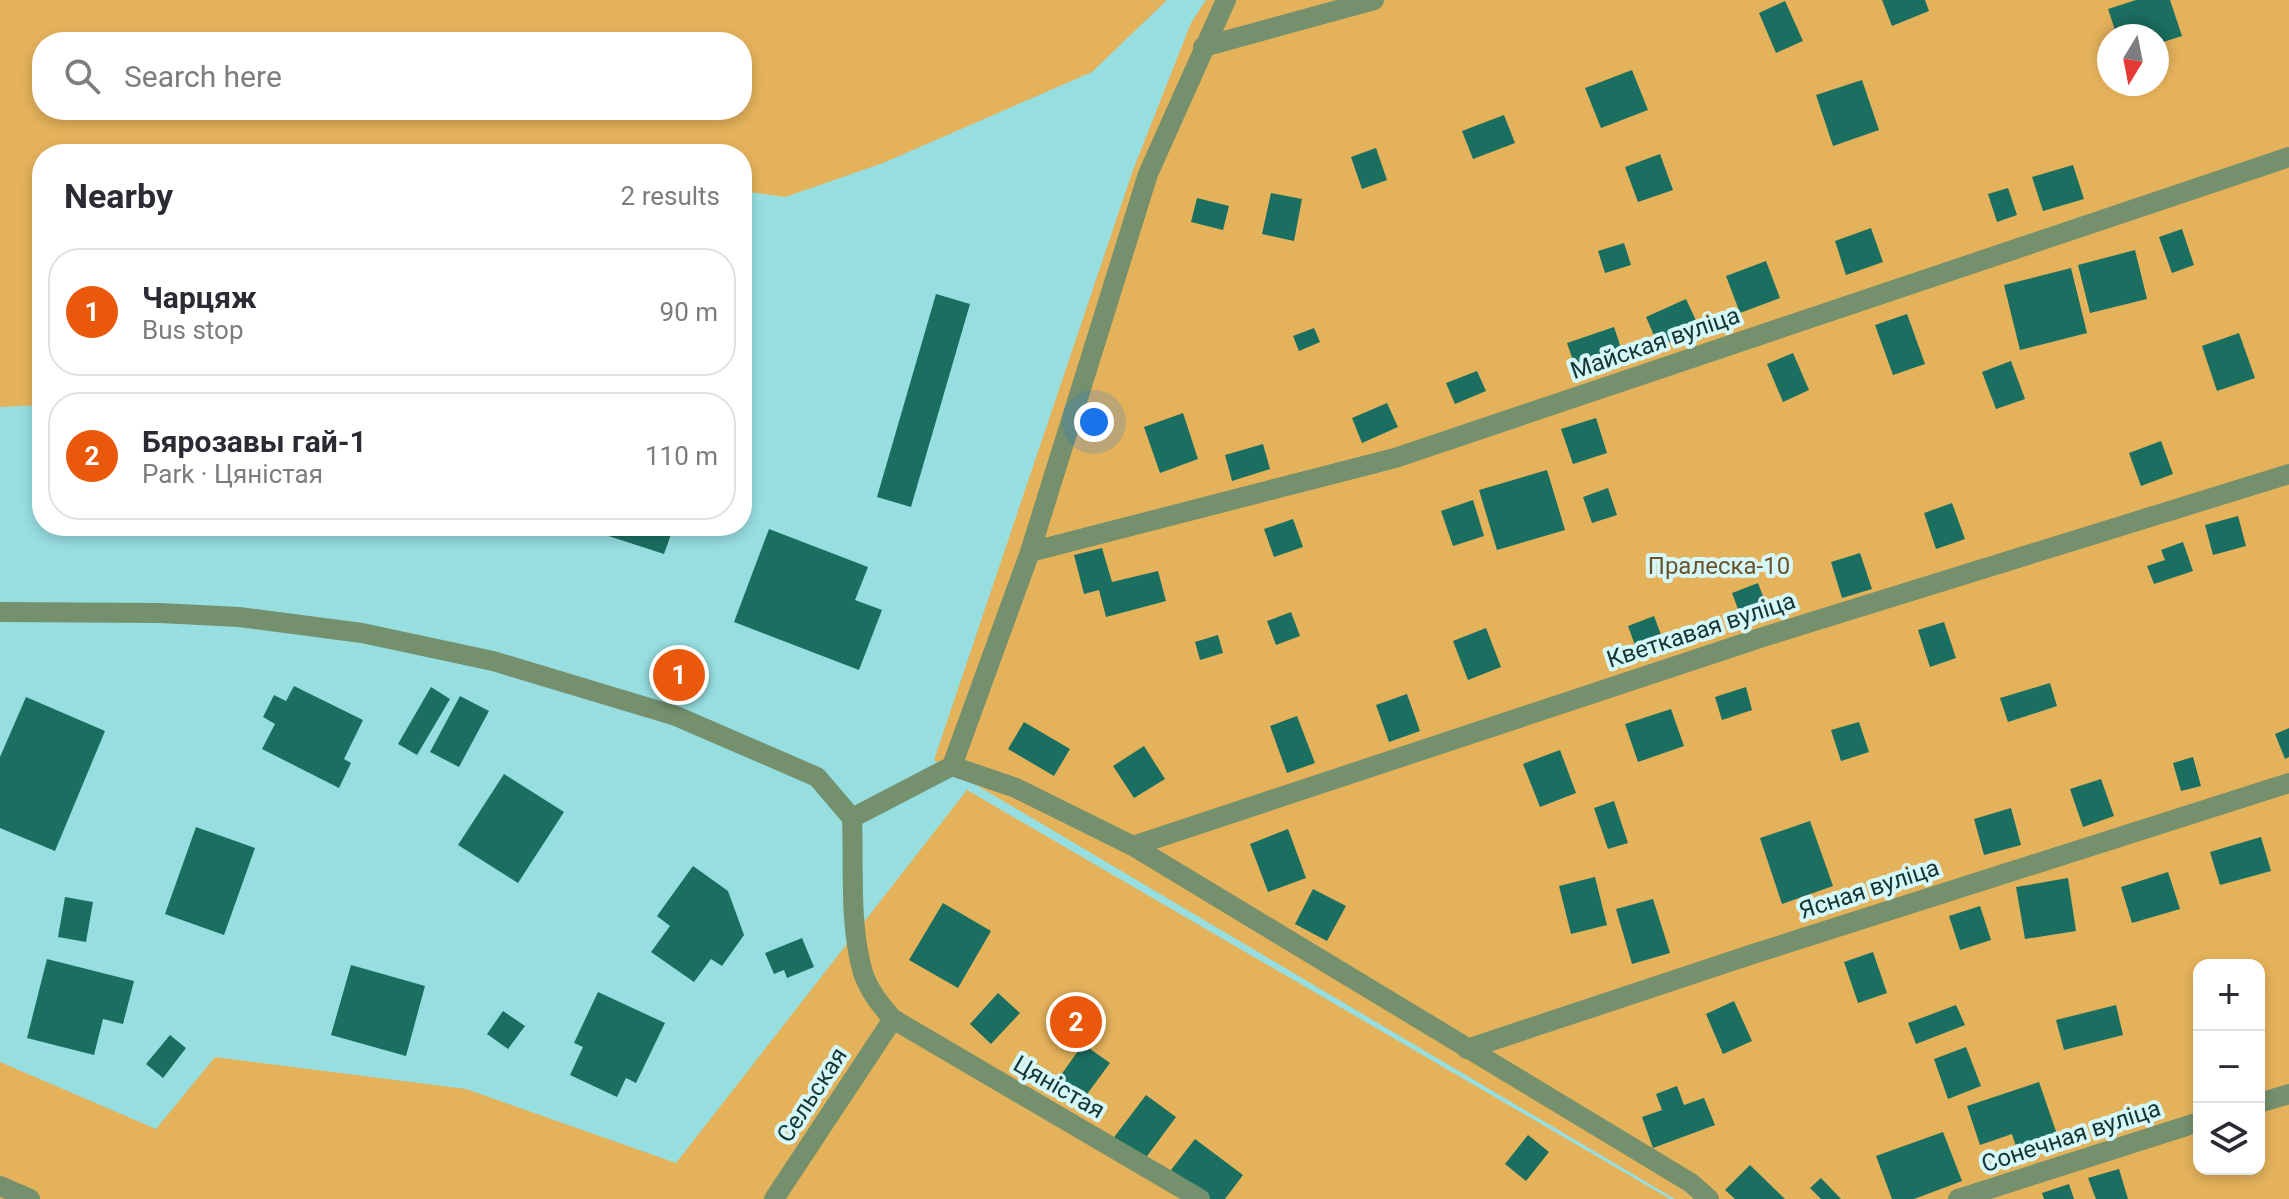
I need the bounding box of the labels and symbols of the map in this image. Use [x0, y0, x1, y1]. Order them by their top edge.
north arrow [2097, 24, 2169, 96]
street label: Майская вуліца [1567, 301, 1743, 385]
your location [1074, 402, 1114, 442]
park label: Пралеска-10 [1648, 552, 1790, 580]
street label: Кветкавая вуліца [1603, 586, 1799, 674]
pin: 1 [653, 645, 705, 705]
street label: Ясная вуліца [1796, 853, 1942, 925]
pin: 2 [1050, 992, 1102, 1052]
street label: Сельская [771, 1042, 853, 1148]
street label: Цяністая [1008, 1050, 1110, 1124]
street label: Сонечная вуліца [1978, 1094, 2164, 1178]

